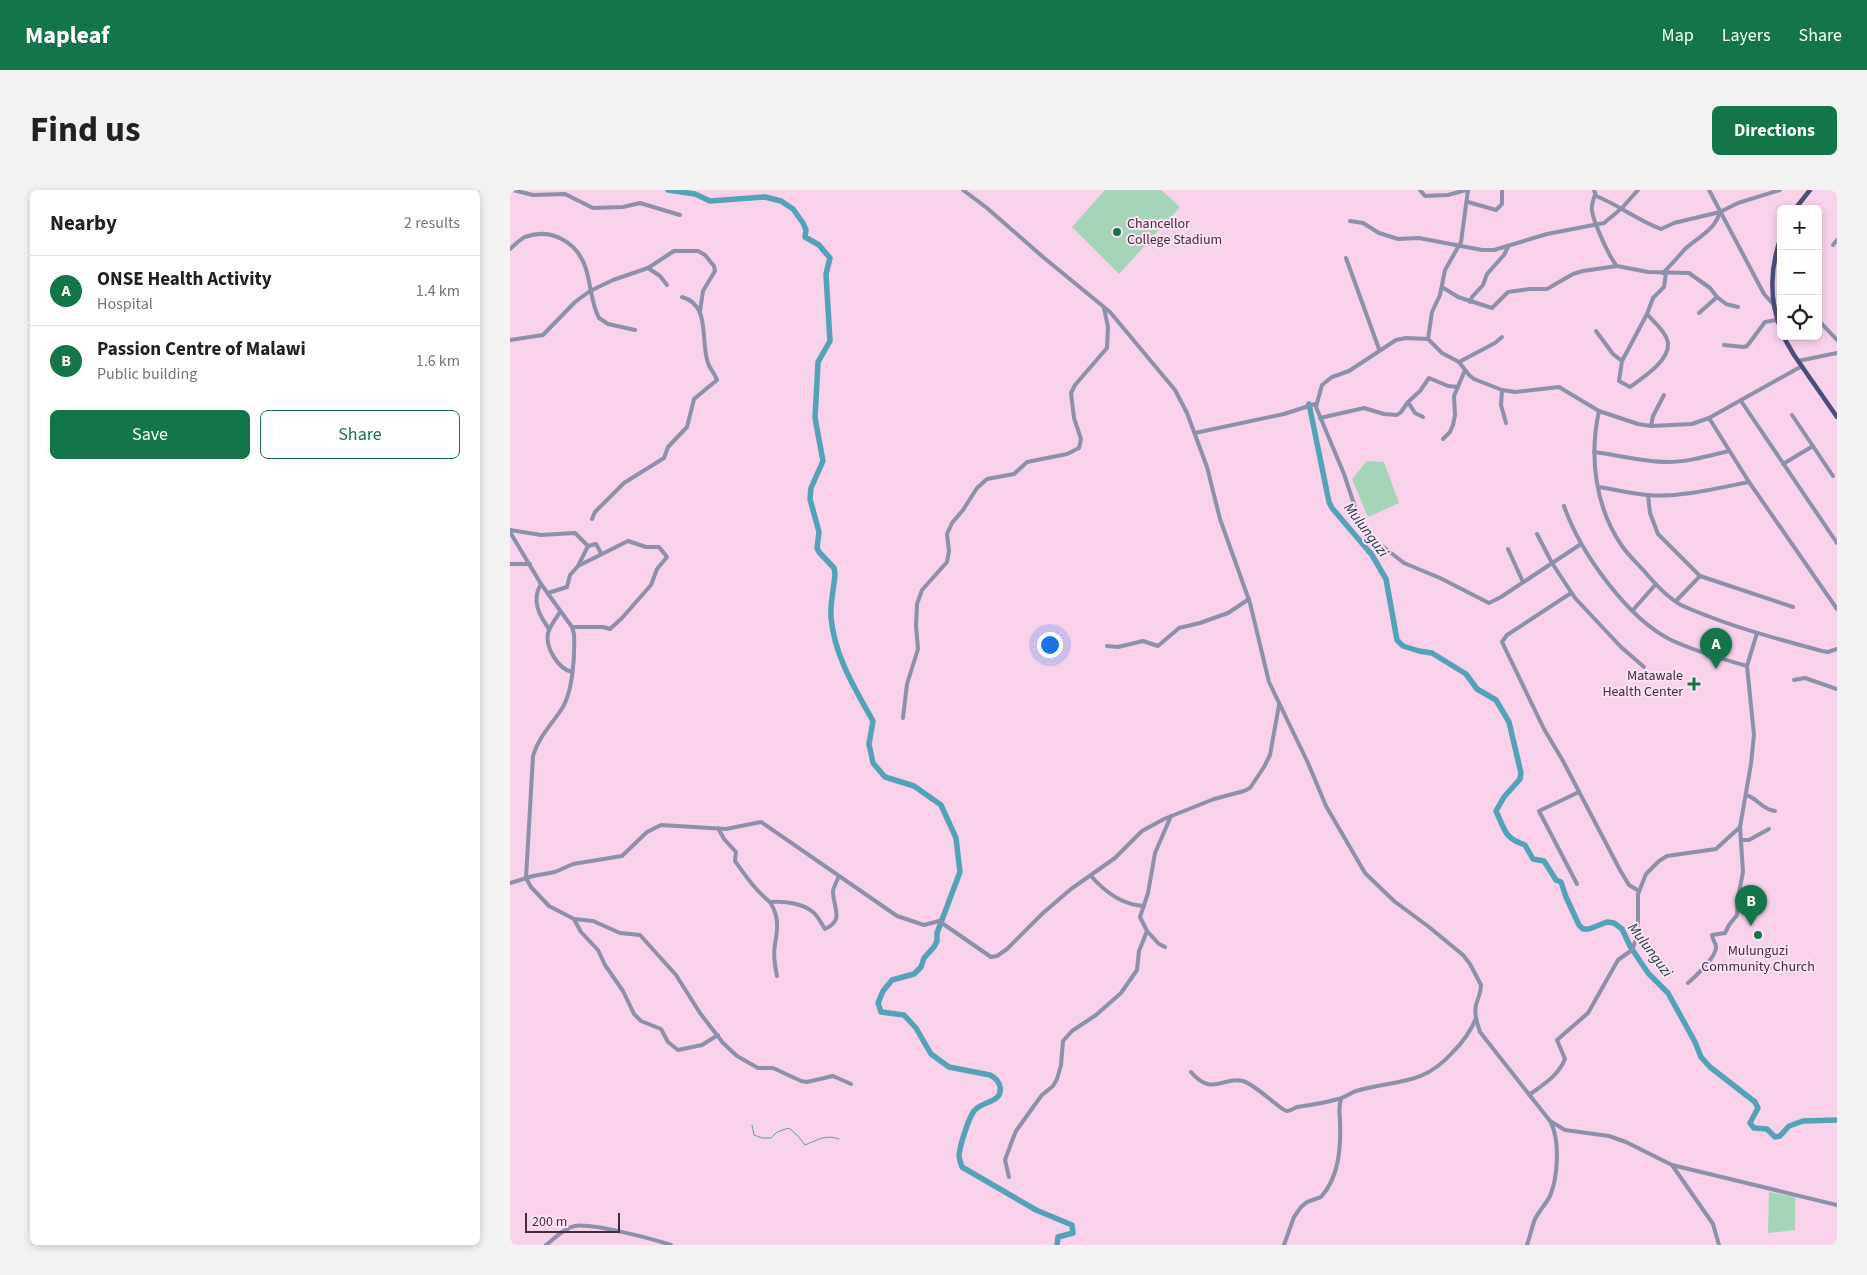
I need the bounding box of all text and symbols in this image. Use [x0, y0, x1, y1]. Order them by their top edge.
text: Mapleaf [25, 18, 110, 53]
text: Map [1662, 23, 1694, 48]
text: Layers [1722, 23, 1771, 48]
text: Share [1799, 23, 1842, 48]
text: Find us [30, 105, 140, 155]
button: Directions [1712, 106, 1837, 155]
map controls [1777, 205, 1822, 340]
button: + [1777, 205, 1822, 250]
text: Nearby [50, 208, 117, 238]
text: 2 results [404, 212, 460, 234]
place label: Chancellor College Stadium [1127, 214, 1222, 250]
marker: Chancellor College Stadium [1111, 226, 1123, 238]
button: − [1777, 250, 1822, 295]
text: ONSE Health Activity [97, 266, 272, 293]
text: A [61, 280, 71, 302]
text: 1.4 km [416, 280, 460, 302]
text: Hospital [97, 293, 153, 315]
button: locate [1777, 295, 1822, 340]
text: Passion Centre of Malawi [97, 336, 306, 363]
text: B [61, 350, 71, 372]
text: 1.6 km [416, 350, 460, 372]
text: Public building [97, 363, 197, 385]
button: Save [50, 410, 250, 459]
button: Share [260, 410, 460, 459]
water label: Mulunguzi [1339, 498, 1394, 562]
pin: A [1700, 628, 1732, 669]
your location [1037, 632, 1063, 658]
place label: Matawale Health Center [1602, 666, 1683, 702]
marker: Matawale Health Center [1687, 677, 1701, 691]
pin: B [1735, 885, 1767, 926]
water label: Mulunguzi [1623, 918, 1678, 982]
marker: Mulunguzi Community Church [1752, 929, 1764, 941]
place label: Mulunguzi Community Church [1701, 941, 1815, 977]
scale bar [525, 1210, 620, 1233]
text: 200 m [532, 1212, 567, 1232]

